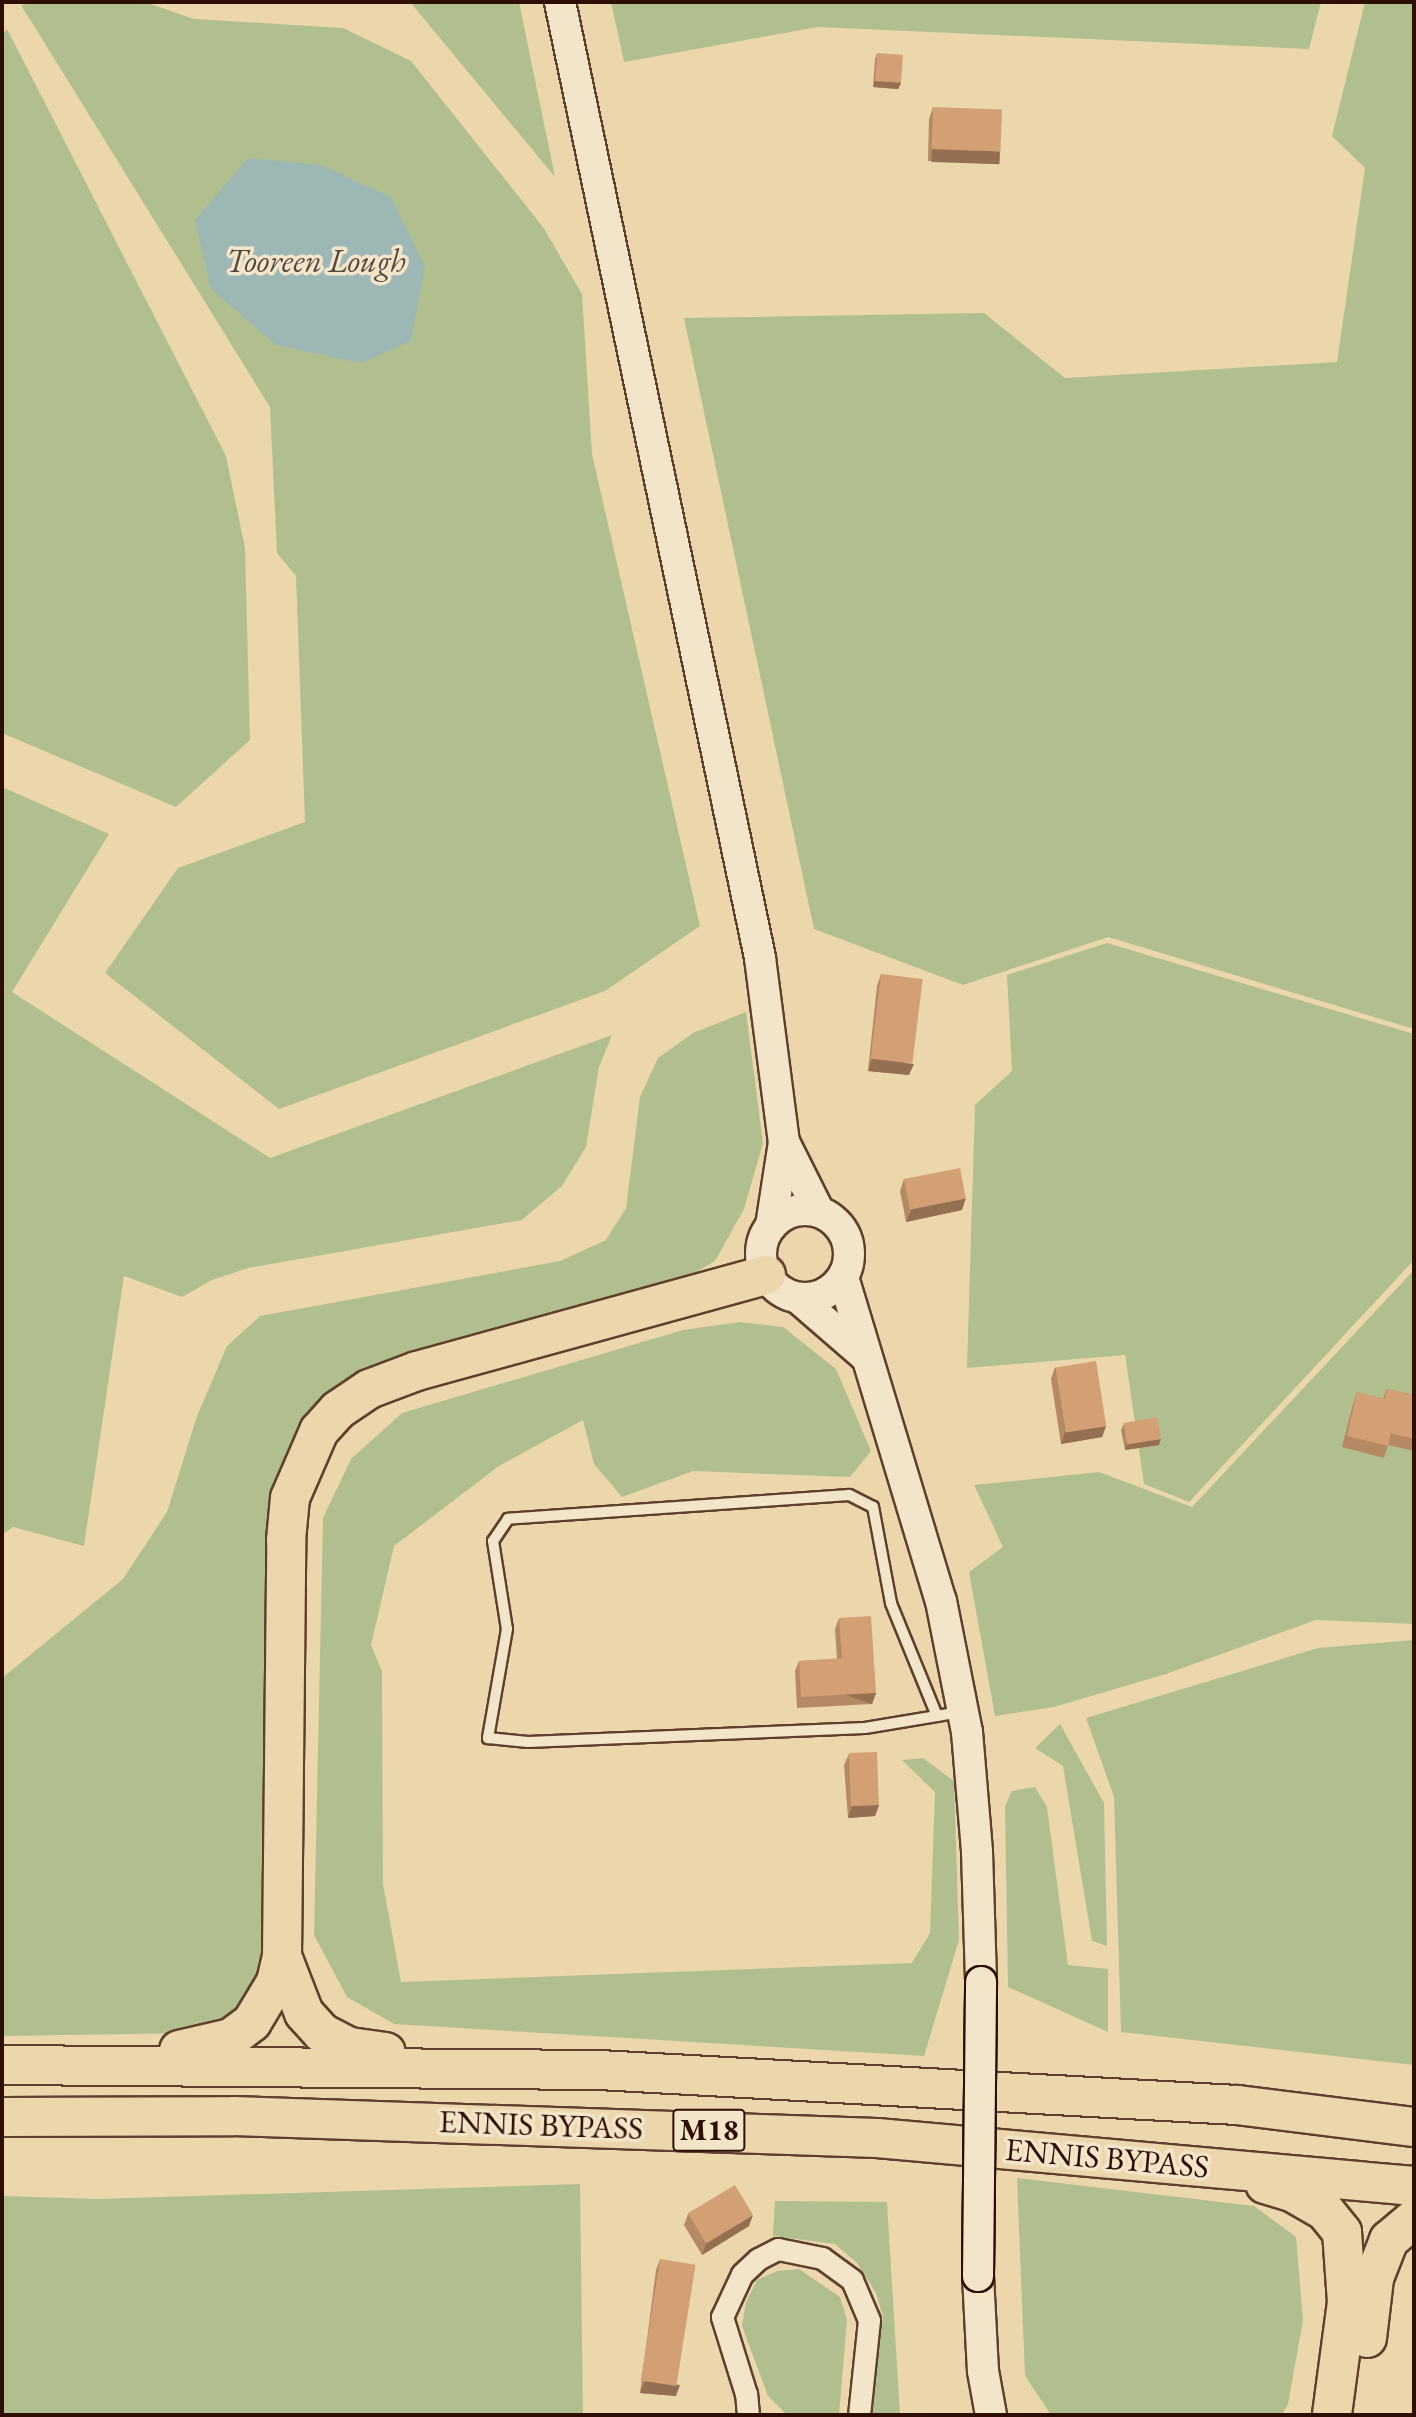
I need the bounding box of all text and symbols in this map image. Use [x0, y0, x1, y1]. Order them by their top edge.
water label: Tooreen Lough [226, 241, 406, 281]
street label: ENNIS BYPASS [438, 2102, 644, 2148]
road number: M18 [672, 2104, 746, 2156]
street label: ENNIS BYPASS [1004, 2130, 1210, 2186]

